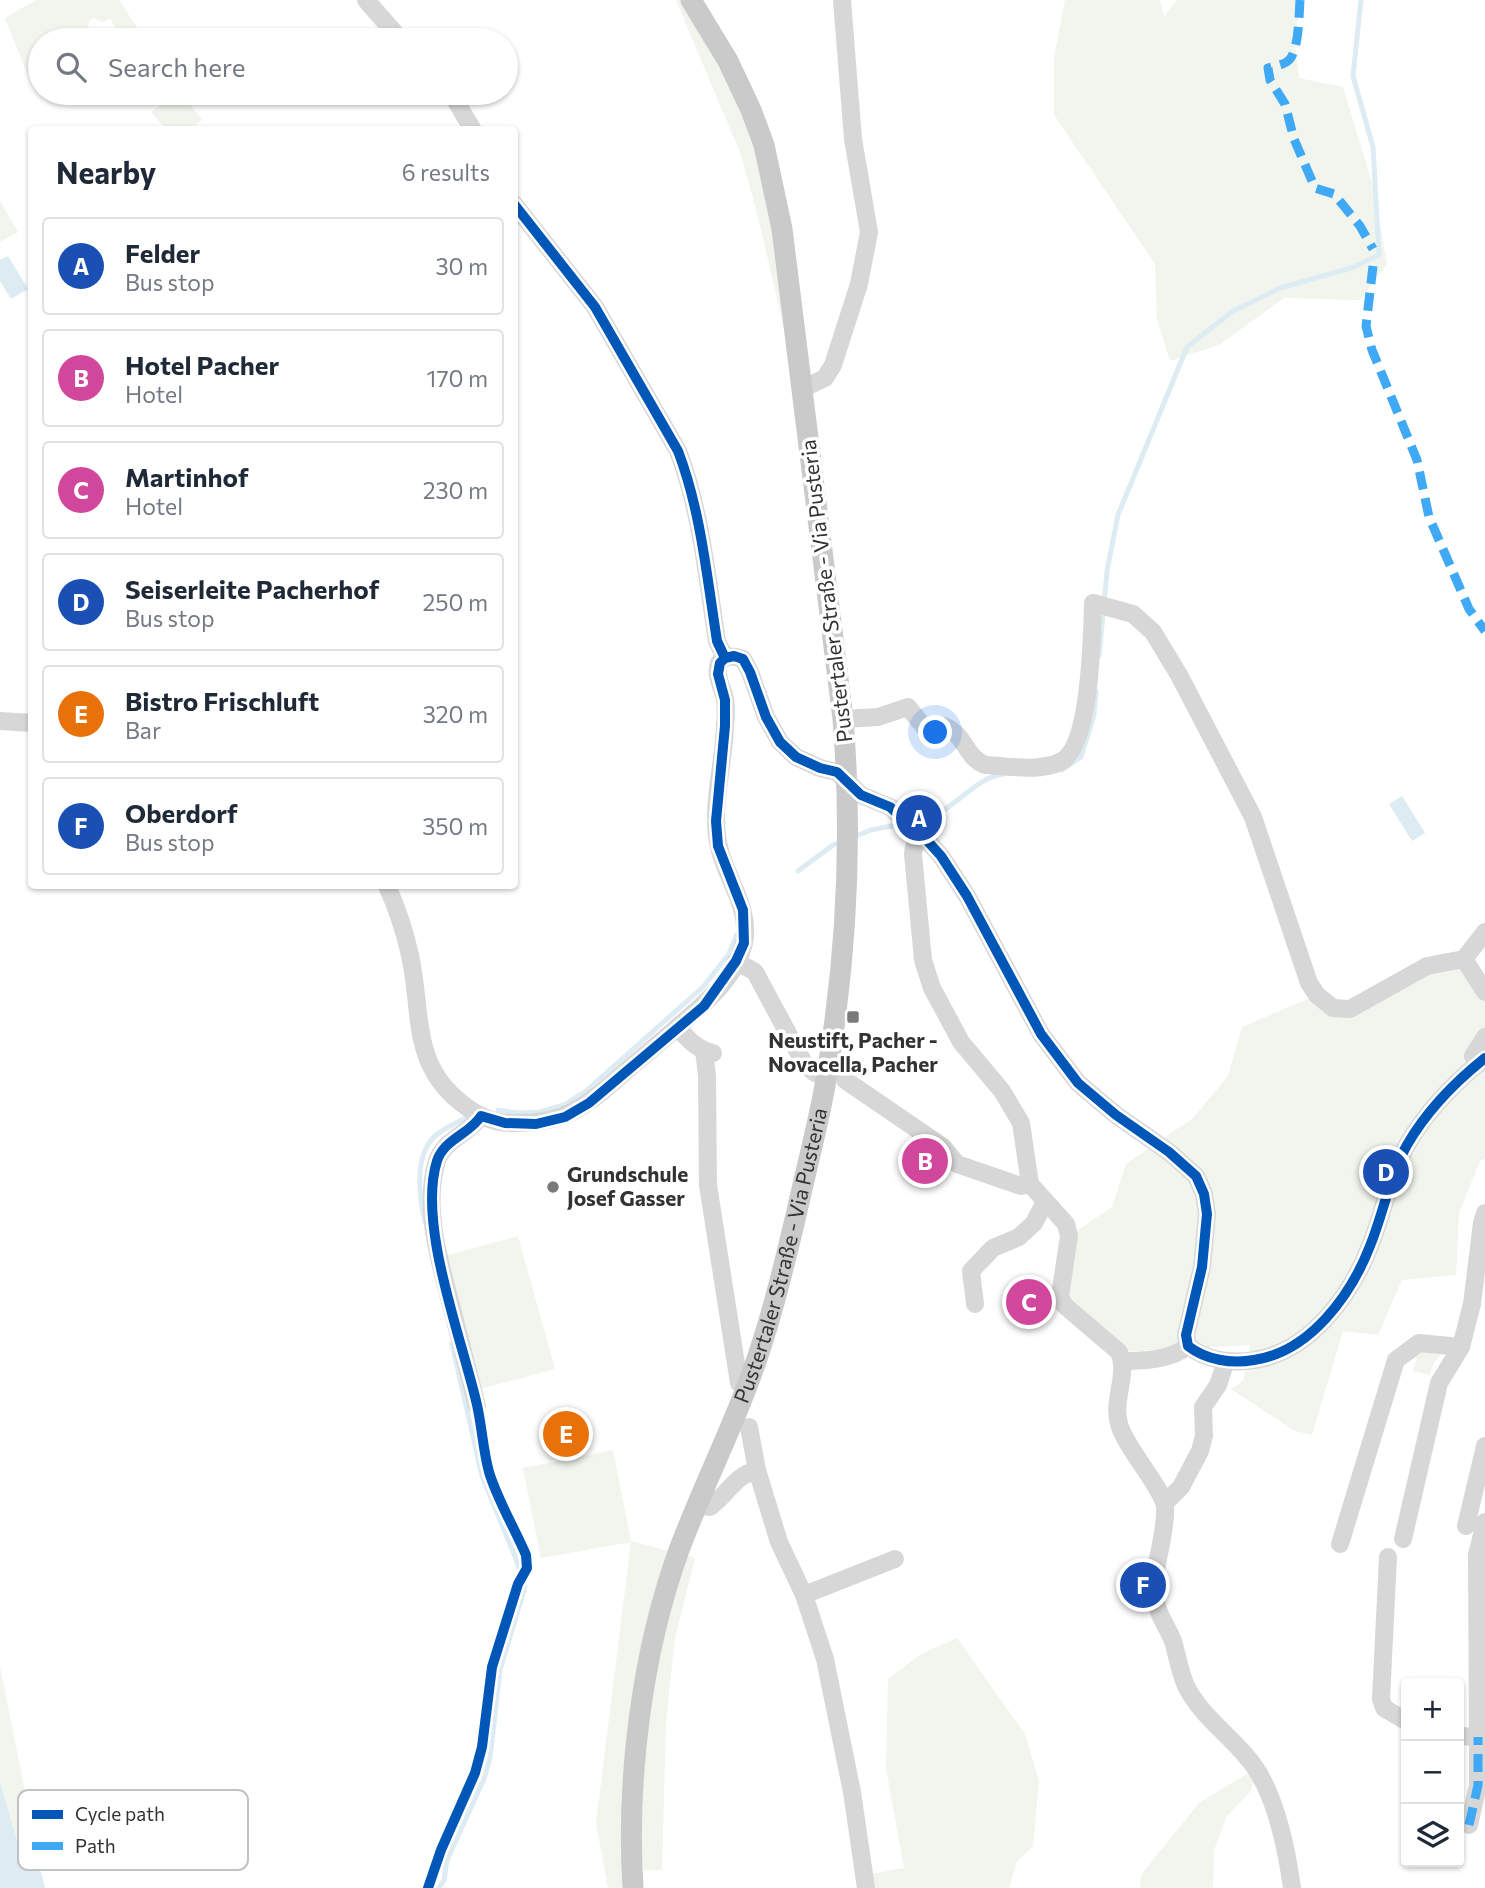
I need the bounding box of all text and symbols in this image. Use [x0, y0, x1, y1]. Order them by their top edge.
search box [28, 28, 518, 105]
icon: search [52, 48, 90, 86]
text: Search here [108, 51, 246, 82]
text: Nearby [56, 153, 156, 190]
text: 6 results [402, 158, 490, 186]
text: Felder [125, 237, 200, 268]
text: A [73, 252, 89, 280]
text: 30 m [435, 252, 488, 280]
text: Bus stop [125, 268, 215, 296]
text: Hotel Pacher [125, 349, 279, 380]
text: B [73, 364, 89, 392]
text: 170 m [427, 364, 488, 392]
text: Hotel [125, 380, 183, 408]
street label: Pustertaler Straße - Via Pusteria [795, 438, 856, 744]
text: Martinhof [125, 461, 249, 492]
text: C [73, 476, 89, 504]
text: 230 m [423, 476, 488, 504]
text: Hotel [125, 492, 183, 520]
text: Seiserleite Pacherhof [125, 573, 379, 604]
text: D [73, 588, 89, 616]
text: 250 m [423, 588, 488, 616]
text: Bus stop [125, 604, 215, 632]
text: Bistro Frischluft [125, 685, 319, 716]
text: E [74, 700, 88, 728]
text: 320 m [423, 700, 488, 728]
your location [918, 715, 952, 749]
text: Bar [125, 716, 161, 744]
pin: A [896, 792, 942, 844]
text: Oberdorf [125, 797, 238, 828]
text: F [74, 812, 88, 840]
text: 350 m [422, 812, 488, 840]
text: Bus stop [125, 828, 215, 856]
marker: Neustift, Pacher - Novacella, Pacher [845, 1009, 861, 1025]
place label: Neustift, Pacher - Novacella, Pacher [768, 1027, 938, 1076]
street label: Pustertaler Straße - Via Pusteria [728, 1105, 831, 1406]
pin: B [902, 1135, 948, 1187]
pin: D [1363, 1146, 1409, 1198]
place label: Grundschule Josef Gasser [567, 1161, 688, 1210]
marker: Grundschule Josef Gasser [545, 1179, 561, 1195]
pin: C [1006, 1276, 1052, 1328]
pin: E [543, 1408, 589, 1460]
pin: F [1120, 1559, 1166, 1611]
map controls [1401, 1678, 1464, 1867]
button: + [1401, 1678, 1464, 1741]
button: − [1401, 1741, 1464, 1804]
legend [18, 1790, 248, 1870]
text: Cycle path [75, 1802, 165, 1825]
button: layers [1401, 1804, 1464, 1867]
text: Path [75, 1834, 116, 1857]

